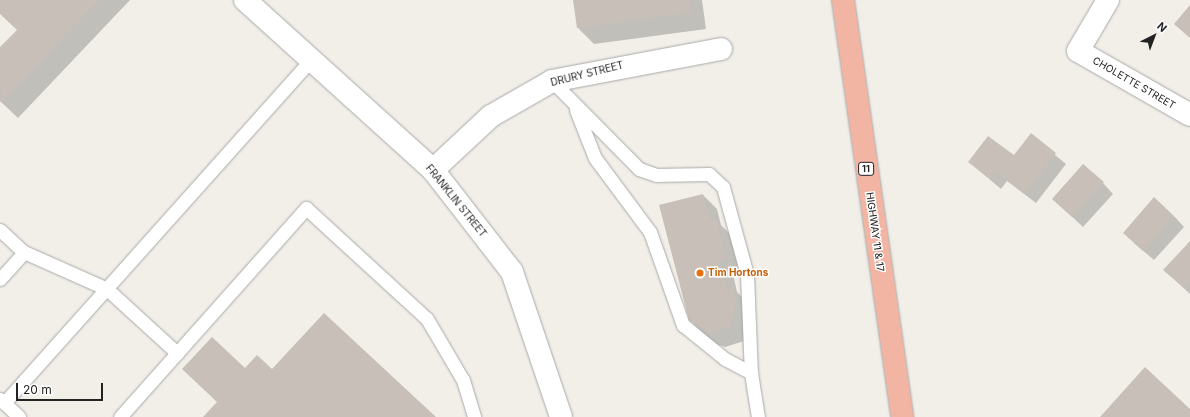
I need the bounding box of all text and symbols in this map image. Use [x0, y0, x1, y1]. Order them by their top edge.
north arrow [1134, 16, 1174, 56]
text: N [1154, 19, 1170, 35]
street label: CHOLETTE STREET [1090, 54, 1178, 112]
street label: DRURY STREET [549, 59, 625, 89]
street label: FRANKLIN STREET [423, 162, 489, 240]
road number: 11 [858, 162, 874, 176]
street label: HIGHWAY 11 & 17 [863, 192, 887, 272]
place label: Tim Hortons [708, 267, 768, 279]
marker: Tim Hortons [695, 268, 705, 278]
scale bar [18, 375, 105, 401]
text: 20 m [23, 382, 52, 397]

